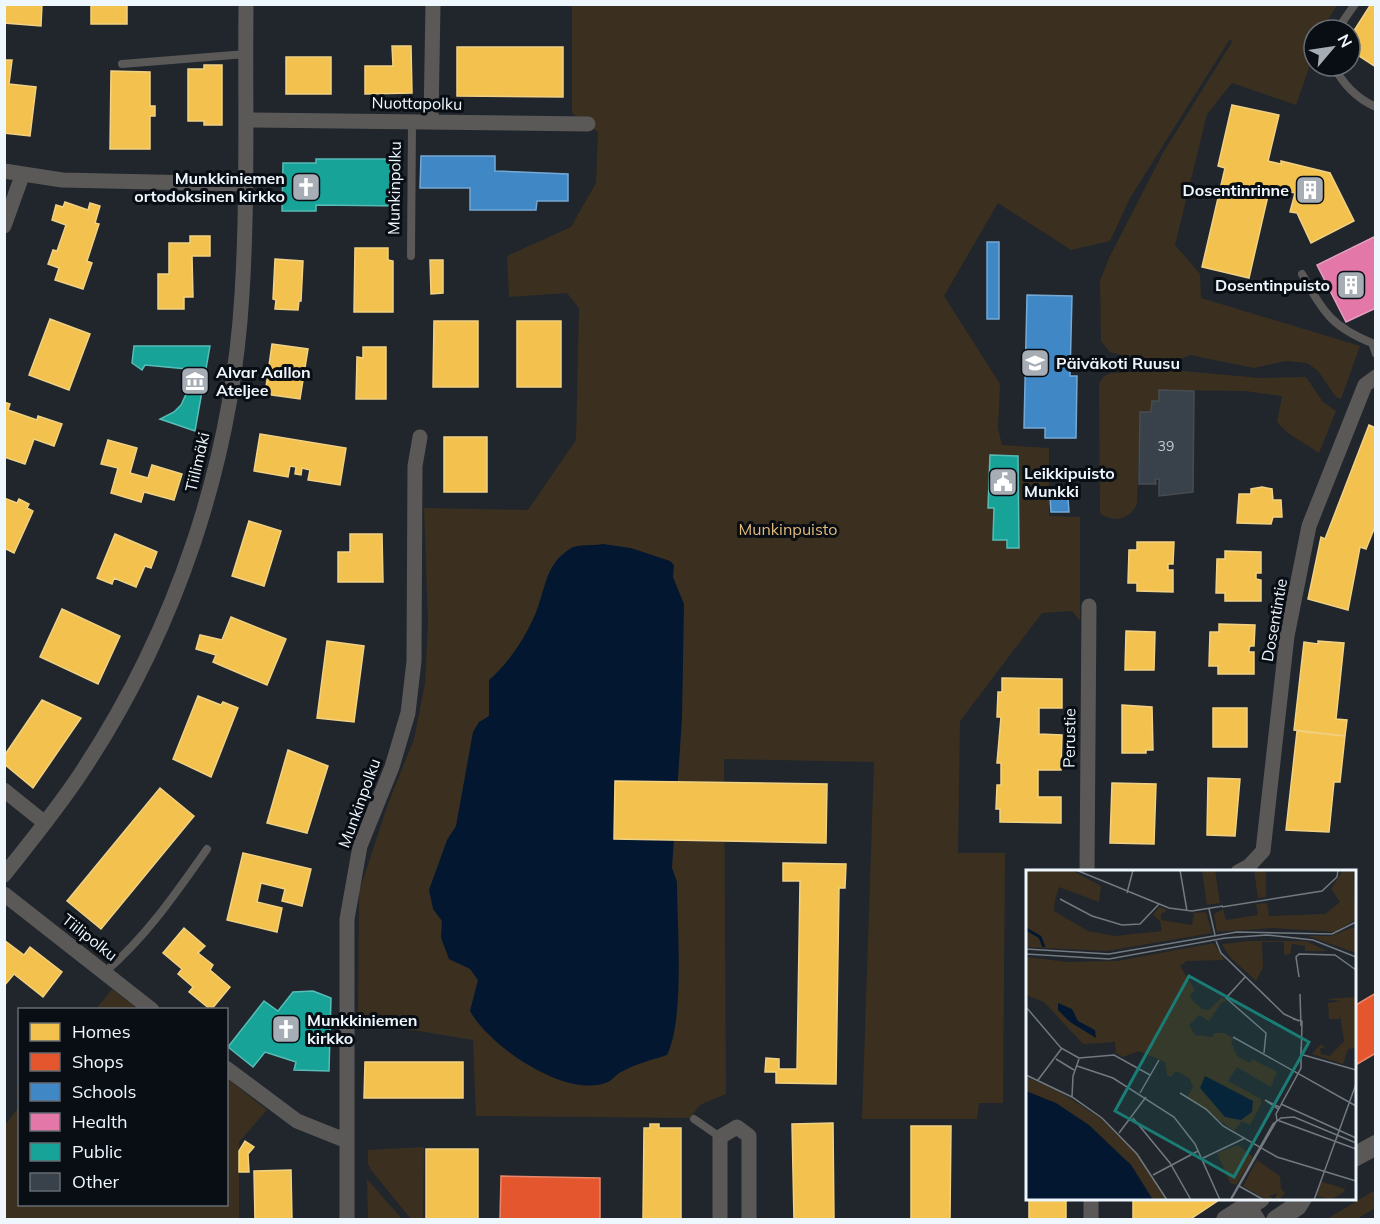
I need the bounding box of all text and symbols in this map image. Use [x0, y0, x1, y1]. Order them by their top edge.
north arrow [1302, 18, 1362, 78]
text: N [1333, 31, 1357, 51]
street label: Nuottapolku [371, 92, 463, 114]
street label: Munkinpolku [383, 141, 405, 235]
place label: Munkkiniemen ortodoksinen kirkko [134, 168, 285, 206]
church icon: Munkkiniemen ortodoksinen kirkko [290, 171, 322, 203]
building icon: Dosentinrinne [1294, 174, 1326, 206]
place label: Dosentinrinne [1182, 180, 1289, 200]
building icon: Dosentinpuisto [1335, 269, 1367, 301]
place label: Dosentinpuisto [1215, 275, 1330, 295]
school or university icon: Päiväkoti Ruusu [1019, 347, 1051, 379]
place label: Päiväkoti Ruusu [1056, 353, 1180, 373]
place label: Alvar Aallon Ateljee [216, 362, 311, 400]
museum icon: Alvar Aallon Ateljee [179, 365, 211, 397]
street label: Tiilimäki [180, 430, 214, 494]
house number: 39 [1158, 437, 1174, 455]
place label: Leikkipuisto Munkki [1024, 463, 1115, 501]
public building icon: Leikkipuisto Munkki [987, 466, 1019, 498]
park label: Munkinpuisto [739, 519, 837, 539]
street label: Dosentintie [1257, 577, 1291, 663]
street label: Perustie [1058, 708, 1080, 768]
street label: Munkinpolku [334, 756, 384, 850]
inset map [1026, 870, 1356, 1200]
street label: Tiilipolku [58, 909, 122, 965]
legend [18, 1008, 228, 1206]
place label: Munkkiniemen kirkko [307, 1010, 417, 1048]
church icon: Munkkiniemen kirkko [270, 1013, 302, 1045]
text: Homes [72, 1020, 131, 1043]
text: Shops [72, 1050, 124, 1073]
text: Schools [72, 1080, 137, 1103]
text: Health [72, 1110, 128, 1133]
text: Public [72, 1140, 122, 1163]
text: Other [72, 1170, 120, 1193]

